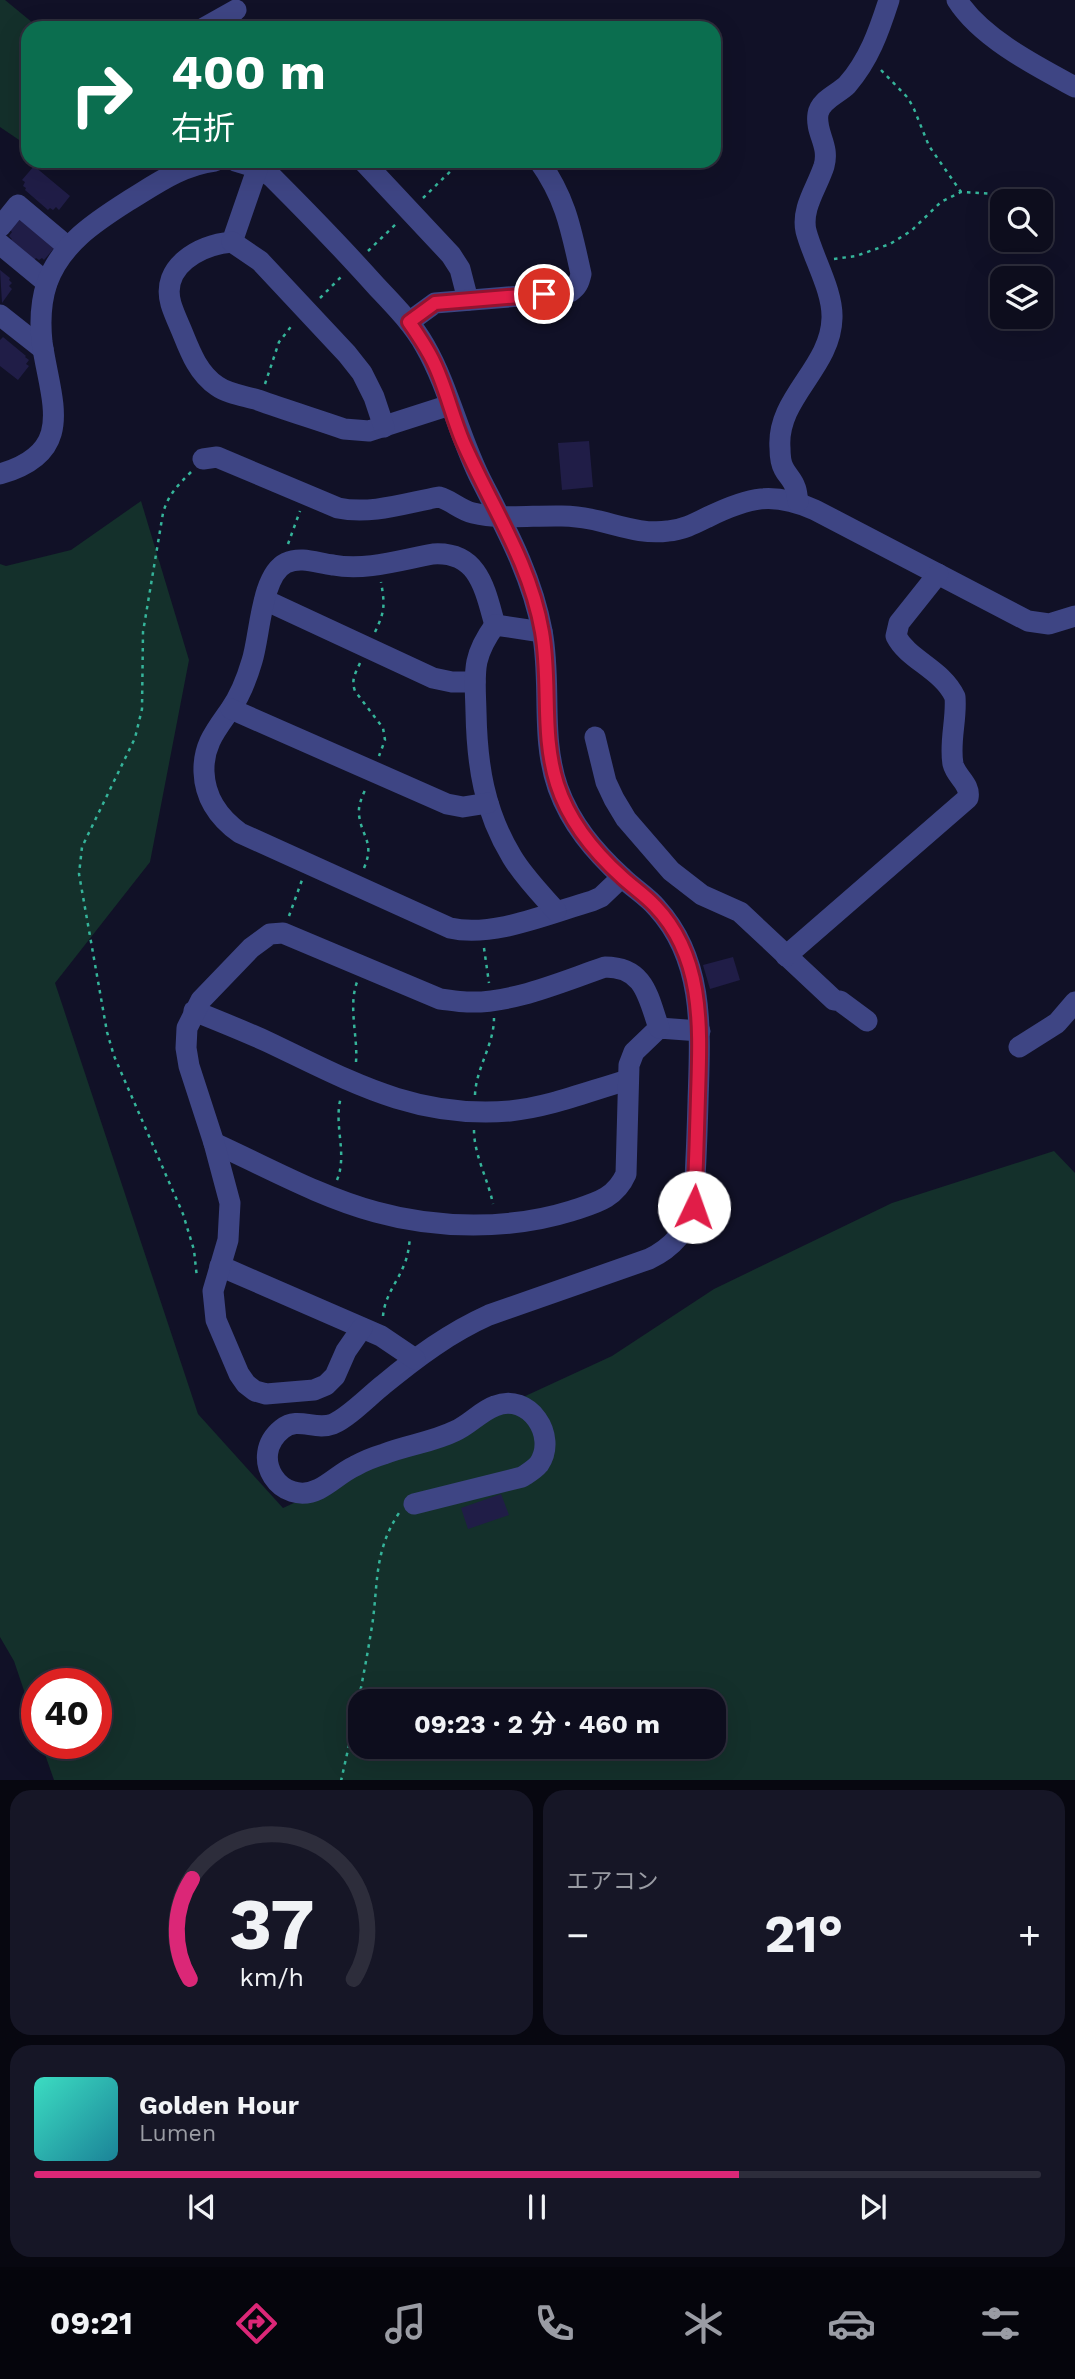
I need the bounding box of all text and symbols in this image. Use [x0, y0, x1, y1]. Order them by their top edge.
text: 400 m [171, 43, 326, 101]
icon: right [56, 49, 147, 140]
text: 右折 [171, 109, 235, 147]
map controls [990, 189, 1053, 329]
button: search [990, 189, 1053, 252]
pin [514, 264, 574, 324]
button: layers [990, 266, 1053, 329]
icon: arrive [525, 275, 563, 313]
position arrow [657, 1170, 731, 1244]
speed limit sign: 40 [21, 1668, 112, 1759]
text: 09:23 · 2 分 · 460 m [414, 1709, 660, 1739]
text: エアコン [567, 1868, 659, 1895]
text: 37 [229, 1881, 314, 1967]
text: 21° [764, 1904, 843, 1965]
text: − [567, 1913, 589, 1957]
text: + [1018, 1913, 1041, 1957]
text: km/h [239, 1962, 303, 1991]
text: Golden Hour [139, 2090, 299, 2120]
text: Lumen [139, 2120, 216, 2147]
icon: previous [183, 2188, 221, 2226]
icon: pause [518, 2188, 556, 2226]
icon: next [854, 2188, 892, 2226]
icon: directions [232, 2299, 281, 2348]
icon: music [381, 2299, 430, 2348]
icon: phone [530, 2299, 579, 2348]
icon: climate [679, 2299, 728, 2348]
icon: car [827, 2299, 876, 2348]
icon: filters [976, 2299, 1025, 2348]
text: 09:21 [50, 2304, 133, 2342]

